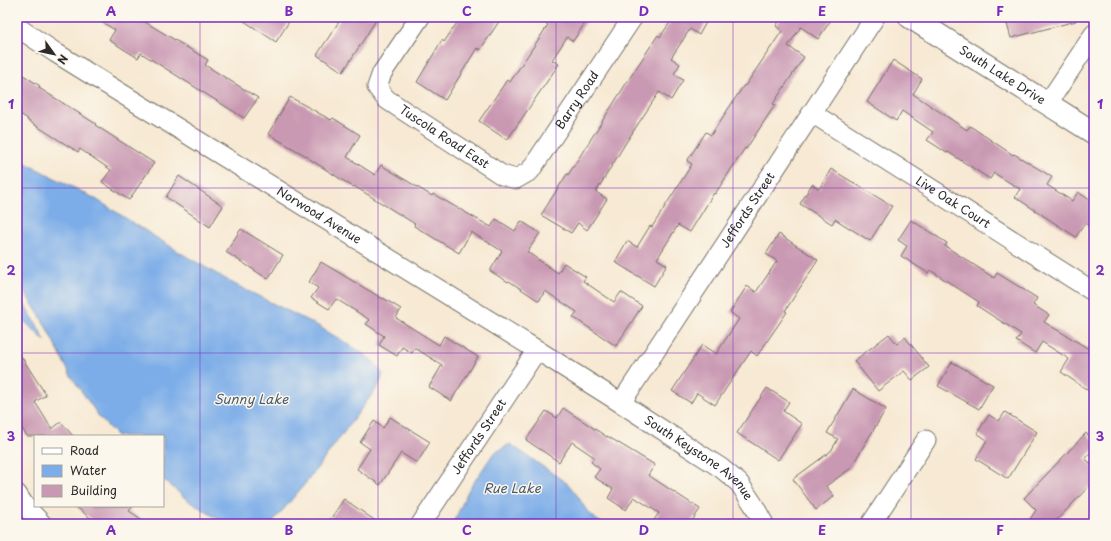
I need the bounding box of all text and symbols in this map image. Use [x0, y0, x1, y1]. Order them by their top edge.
text: A [106, 1, 116, 20]
text: B [285, 1, 294, 20]
text: C [462, 1, 472, 20]
text: D [639, 1, 649, 20]
text: E [818, 1, 826, 20]
text: F [996, 1, 1004, 20]
north arrow [34, 34, 74, 74]
street label: South Lake Drive [956, 40, 1049, 108]
text: N [53, 51, 72, 68]
street label: Barry Road [550, 67, 602, 132]
text: 1 [8, 94, 14, 113]
text: 1 [1097, 94, 1103, 113]
street label: Tuscola Road East [396, 100, 493, 172]
street label: Jeffords Street [716, 168, 779, 251]
street label: Live Oak Court [913, 171, 994, 232]
street label: Norwood Avenue [274, 182, 366, 248]
text: 2 [6, 260, 16, 279]
text: 2 [1095, 260, 1105, 279]
water label: Sunny Lake [214, 389, 289, 408]
street label: Jeffords Street [447, 395, 510, 477]
street label: South Keystone Avenue [641, 411, 758, 504]
text: 3 [7, 426, 16, 445]
text: 3 [1096, 426, 1105, 445]
legend [34, 435, 164, 507]
text: Road [70, 441, 99, 459]
text: Water [70, 461, 107, 479]
water label: Rue Lake [483, 478, 542, 497]
text: Building [70, 481, 117, 499]
text: A [106, 520, 116, 539]
text: B [285, 520, 294, 539]
text: C [462, 520, 472, 539]
text: D [639, 520, 649, 539]
text: E [818, 520, 826, 539]
text: F [996, 520, 1004, 539]

